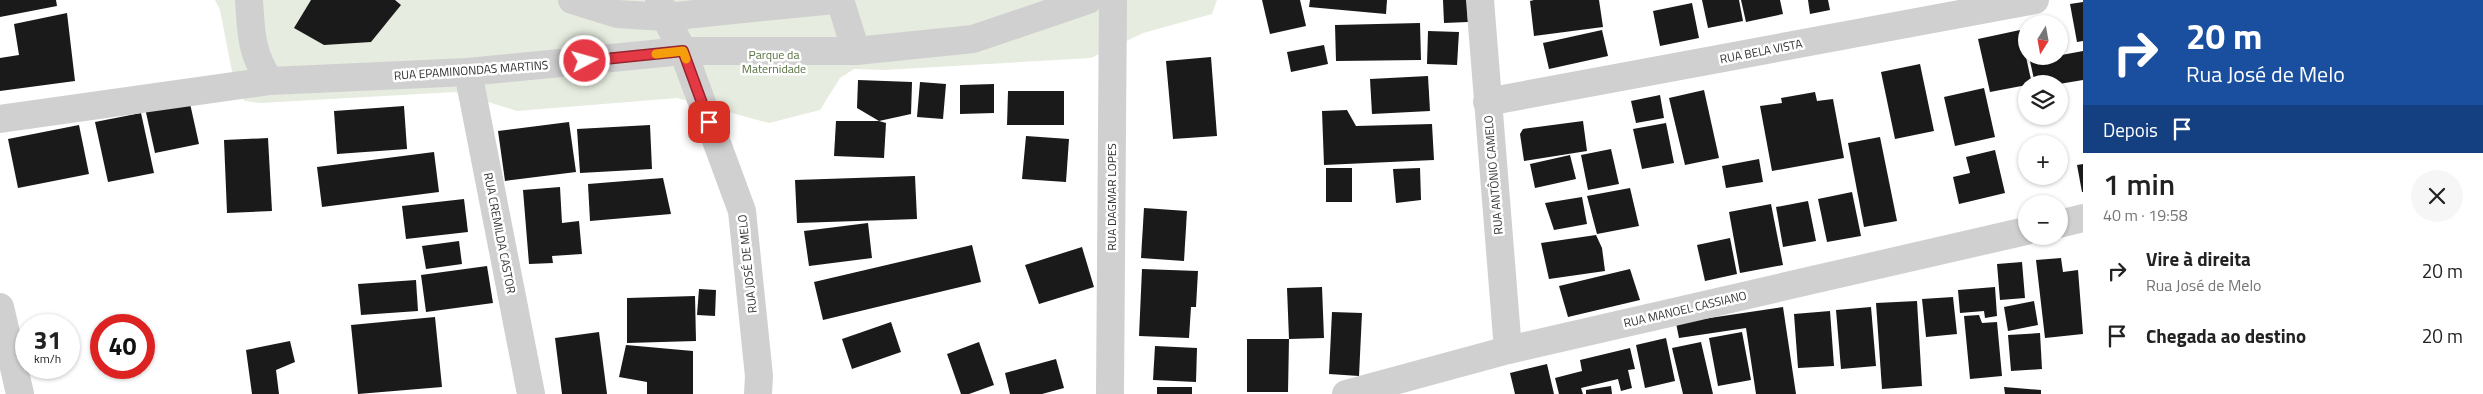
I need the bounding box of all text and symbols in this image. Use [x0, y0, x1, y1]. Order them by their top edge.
text: 20 m [2186, 9, 2262, 63]
north arrow [2018, 15, 2068, 65]
map controls [2018, 15, 2068, 245]
icon: right [2103, 20, 2168, 85]
position arrow [558, 34, 610, 86]
street label: RUA BELA VISTA [1718, 34, 1804, 68]
park label: Parque da Maternidade [742, 45, 806, 78]
street label: RUA EPAMINONDAS MARTINS [393, 55, 549, 85]
text: Rua José de Melo [2186, 57, 2345, 91]
button: layers [2018, 75, 2068, 125]
pin [688, 101, 730, 143]
icon: arrive [695, 108, 723, 136]
street label: RUA ANTÔNIO CAMELO [1478, 115, 1508, 235]
text: Depois [2103, 115, 2158, 144]
icon: arrive [2168, 115, 2196, 143]
button: + [2018, 135, 2068, 185]
street label: RUA DAGMAR LOPES [1102, 143, 1121, 251]
text: 1 min [2103, 161, 2175, 207]
button: close [2411, 170, 2463, 222]
street label: RUA CREMILDA CASTOR [479, 171, 521, 295]
button: − [2018, 195, 2068, 245]
text: 40 m · 19:58 [2103, 203, 2188, 227]
street label: RUA JOSÉ DE MELO [732, 214, 762, 314]
text: Vire à direita [2146, 244, 2251, 273]
text: 20 m [2422, 256, 2463, 285]
icon: right [2103, 257, 2131, 285]
text: Rua José de Melo [2146, 273, 2262, 297]
street label: RUA MANOEL CASSIANO [1622, 286, 1749, 332]
speed limit sign: 40 [90, 314, 155, 379]
text: 31 [33, 321, 62, 359]
text: Chegada ao destino [2146, 321, 2306, 350]
text: 20 m [2422, 321, 2463, 350]
icon: arrive [2103, 322, 2131, 350]
text: km/h [34, 349, 61, 368]

